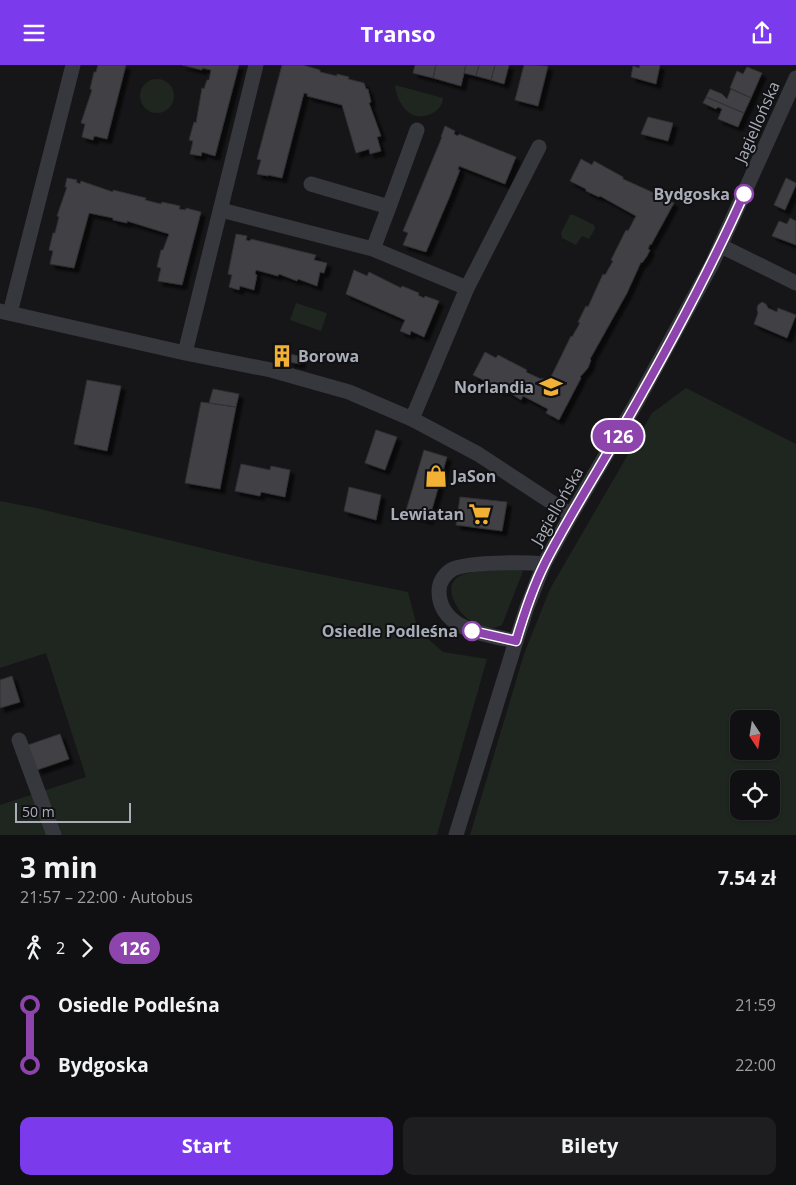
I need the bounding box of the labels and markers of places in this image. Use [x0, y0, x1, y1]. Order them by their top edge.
place label: Bydgoska [654, 183, 730, 205]
marker: Bydgoska [734, 184, 754, 204]
building icon: Borowa [269, 343, 295, 369]
place label: Borowa [298, 345, 359, 367]
school or university icon: Norlandia [538, 374, 564, 400]
place label: Norlandia [454, 376, 534, 398]
shop icon: JaSon [423, 463, 449, 489]
place label: JaSon [450, 465, 496, 487]
supermarket icon: Lewiatan [467, 501, 493, 527]
place label: Lewiatan [390, 503, 464, 525]
place label: Osiedle Podleśna [322, 620, 458, 642]
marker: Osiedle Podleśna [462, 621, 482, 641]

